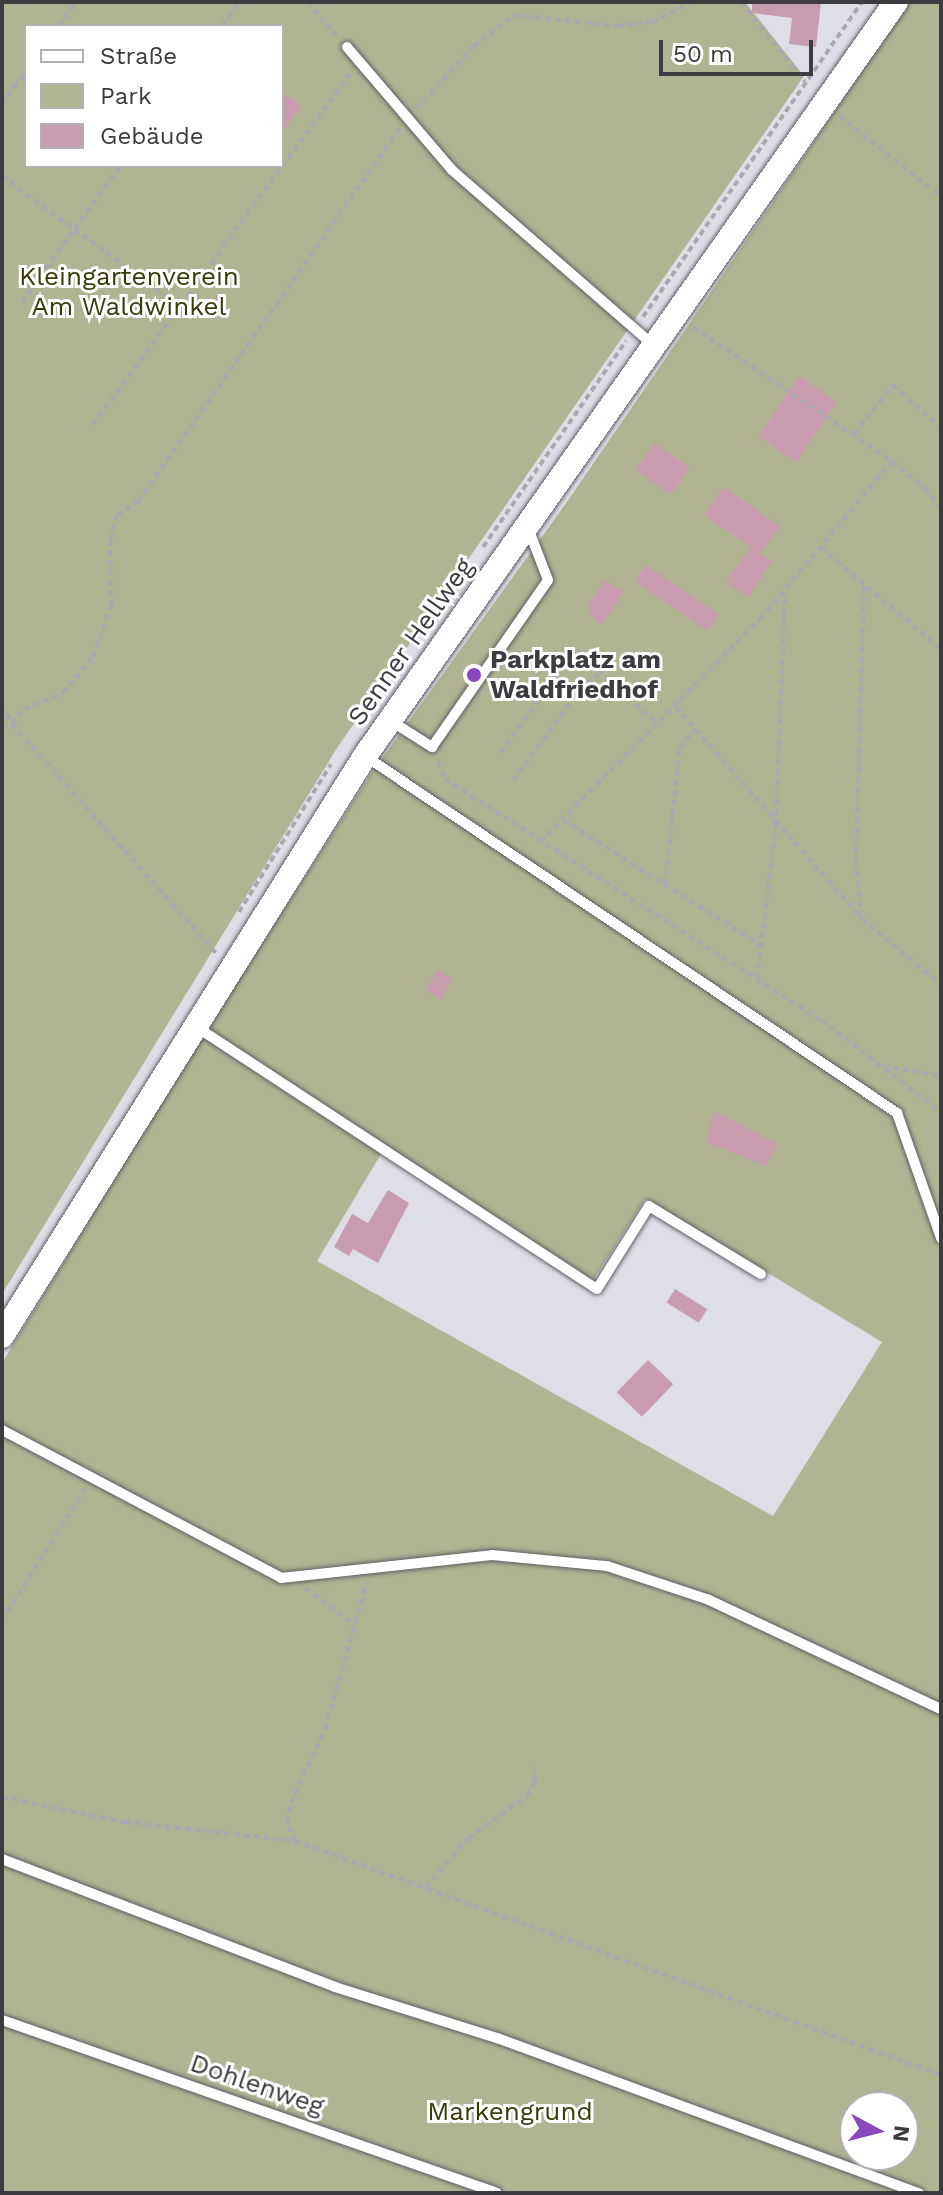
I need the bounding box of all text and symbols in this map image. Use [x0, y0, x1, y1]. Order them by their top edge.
legend [24, 24, 284, 168]
scale bar [663, 24, 817, 74]
text: 50 m [673, 40, 733, 68]
text: Straße [100, 42, 177, 70]
text: Park [100, 82, 152, 110]
text: Gebäude [100, 122, 204, 150]
park label: Kleingartenverein Am Waldwinkel [19, 261, 239, 322]
street label: Senner Hellweg [341, 552, 481, 732]
place label: Parkplatz am Waldfriedhof [490, 644, 661, 706]
marker: Parkplatz am Waldfriedhof [465, 666, 483, 684]
street label: Dohlenweg [186, 2048, 328, 2122]
north arrow [839, 2091, 919, 2171]
park label: Markengrund [427, 2096, 593, 2128]
text: N [888, 2124, 915, 2143]

